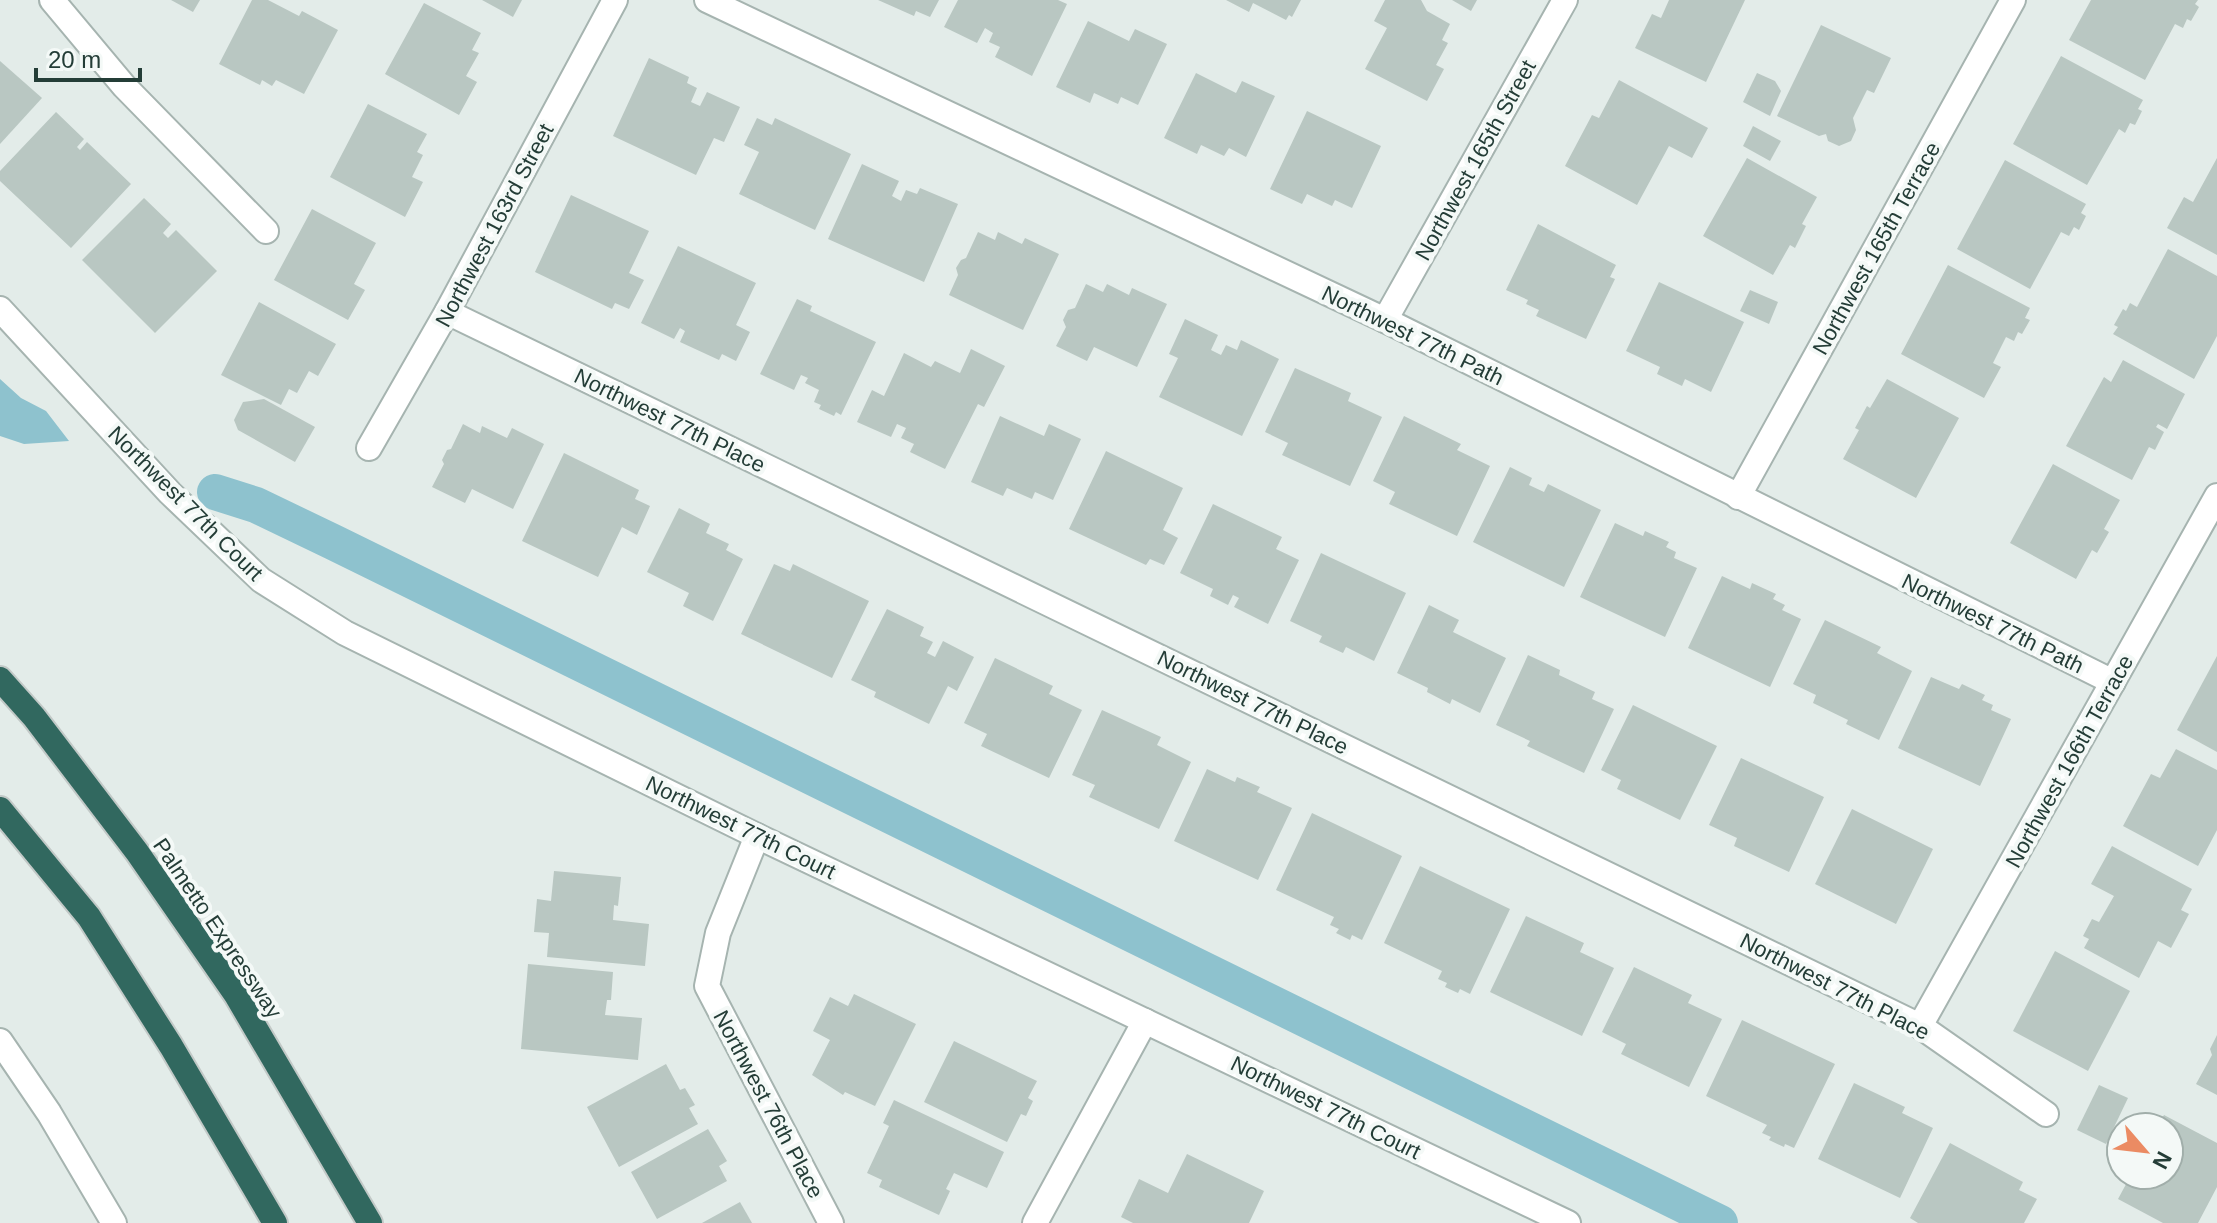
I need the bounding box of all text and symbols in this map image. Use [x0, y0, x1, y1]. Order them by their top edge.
scale bar [36, 32, 140, 82]
text: 20 m [48, 46, 101, 73]
street label: Northwest 165th Street [1410, 56, 1541, 265]
street label: Northwest 163rd Street [430, 119, 559, 331]
street label: Northwest 165th Terrace [1808, 138, 1945, 359]
street label: Northwest 77th Path [1318, 281, 1508, 390]
street label: Northwest 77th Place [570, 363, 769, 478]
street label: Northwest 77th Court [103, 421, 268, 586]
street label: Northwest 77th Path [1898, 569, 2088, 678]
street label: Northwest 77th Place [1153, 645, 1352, 760]
street label: Northwest 166th Terrace [2001, 651, 2138, 872]
street label: Northwest 77th Court [642, 771, 840, 884]
street label: Palmetto Expressway [148, 834, 287, 1023]
street label: Northwest 77th Place [1736, 928, 1934, 1045]
street label: Northwest 76th Place [708, 1006, 829, 1202]
street label: Northwest 77th Court [1227, 1051, 1425, 1164]
north arrow [2105, 1111, 2185, 1191]
text: N [2147, 1147, 2177, 1173]

